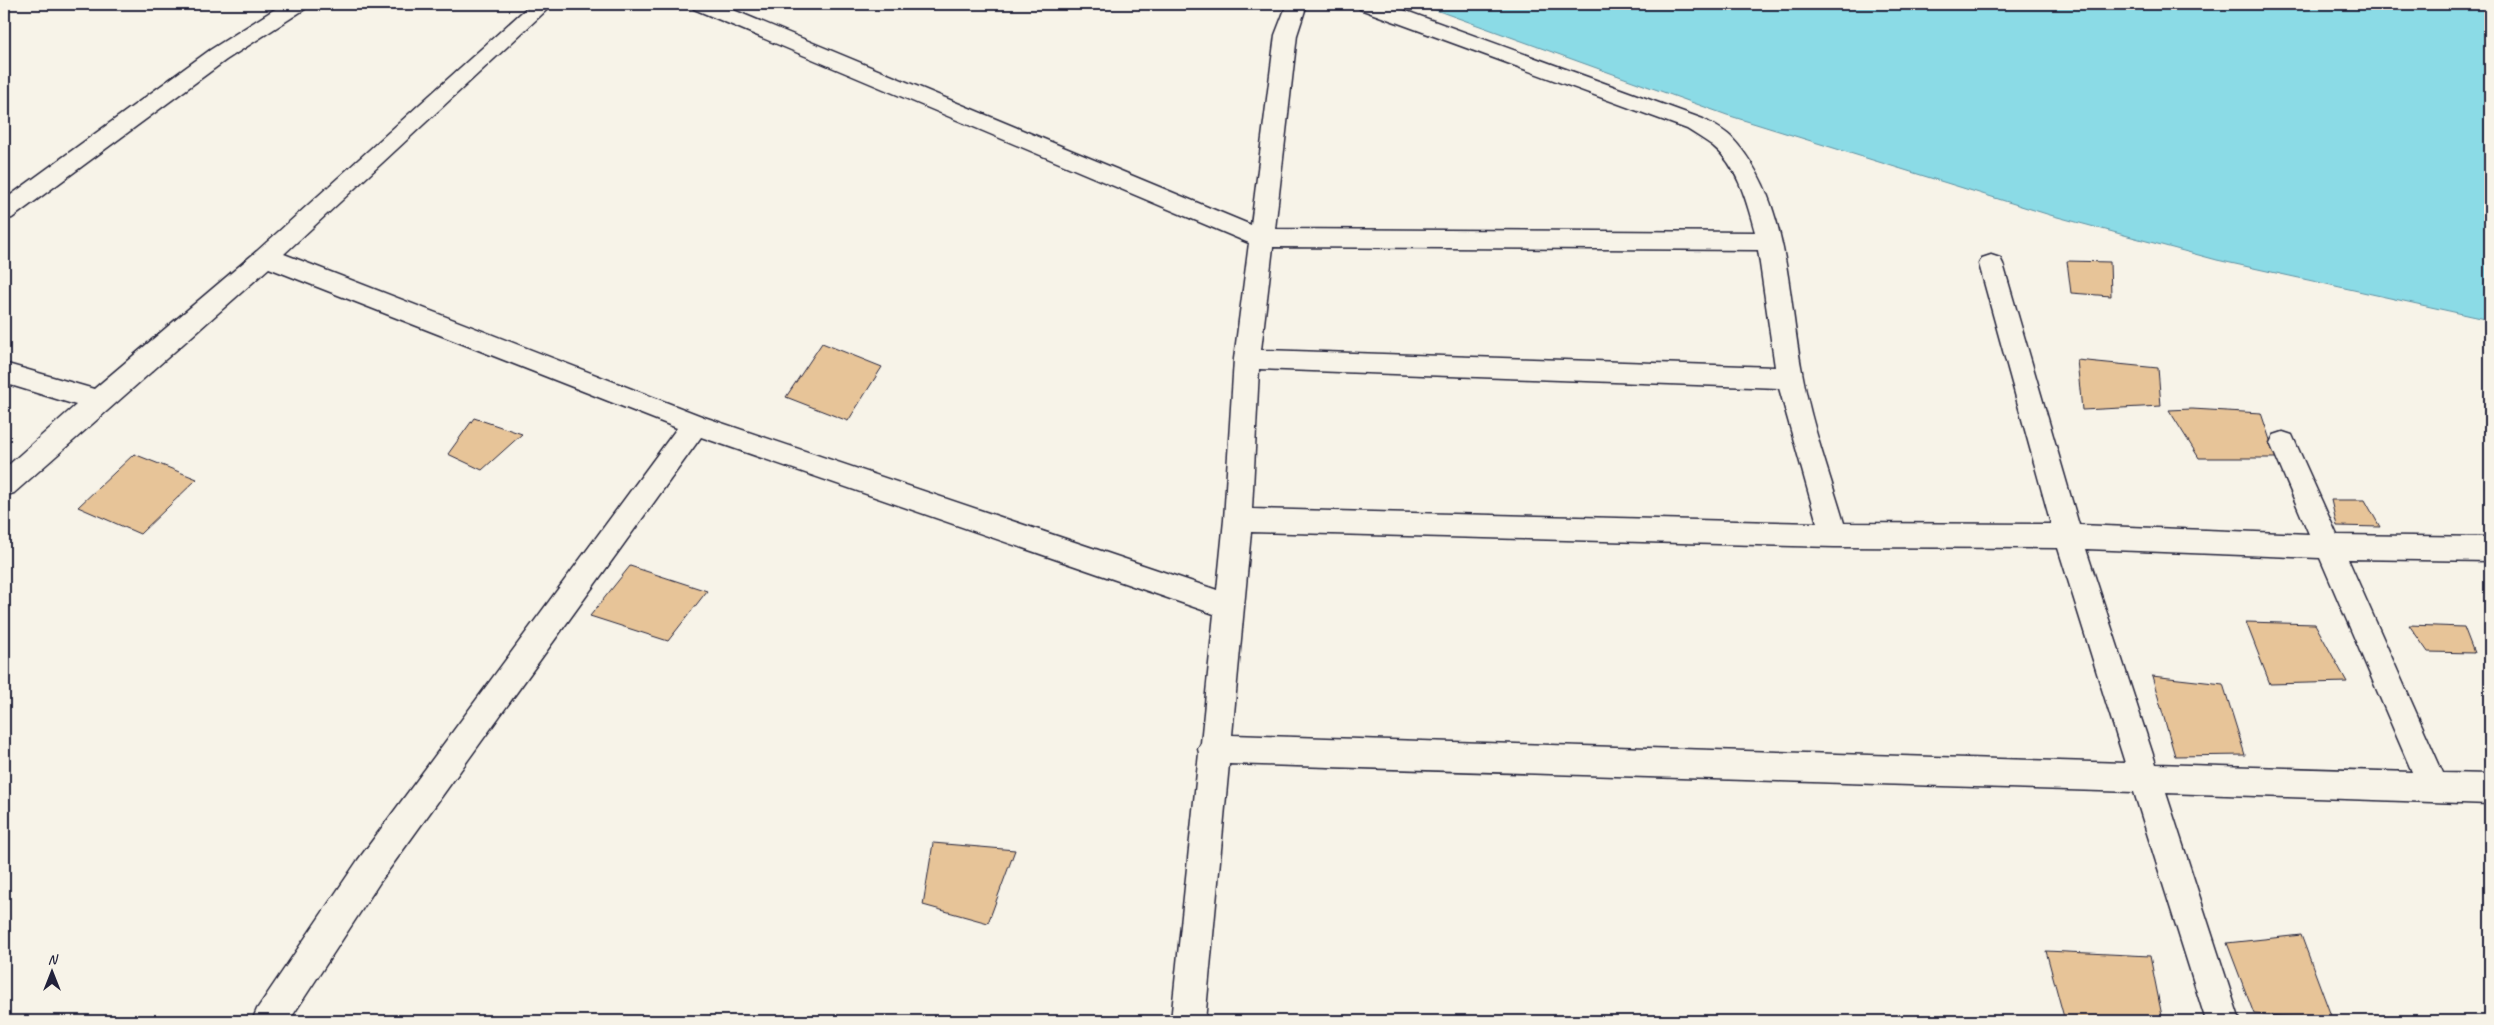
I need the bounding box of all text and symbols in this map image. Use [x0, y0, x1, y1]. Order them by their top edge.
north arrow [28, 948, 78, 998]
text: N [48, 951, 59, 968]

